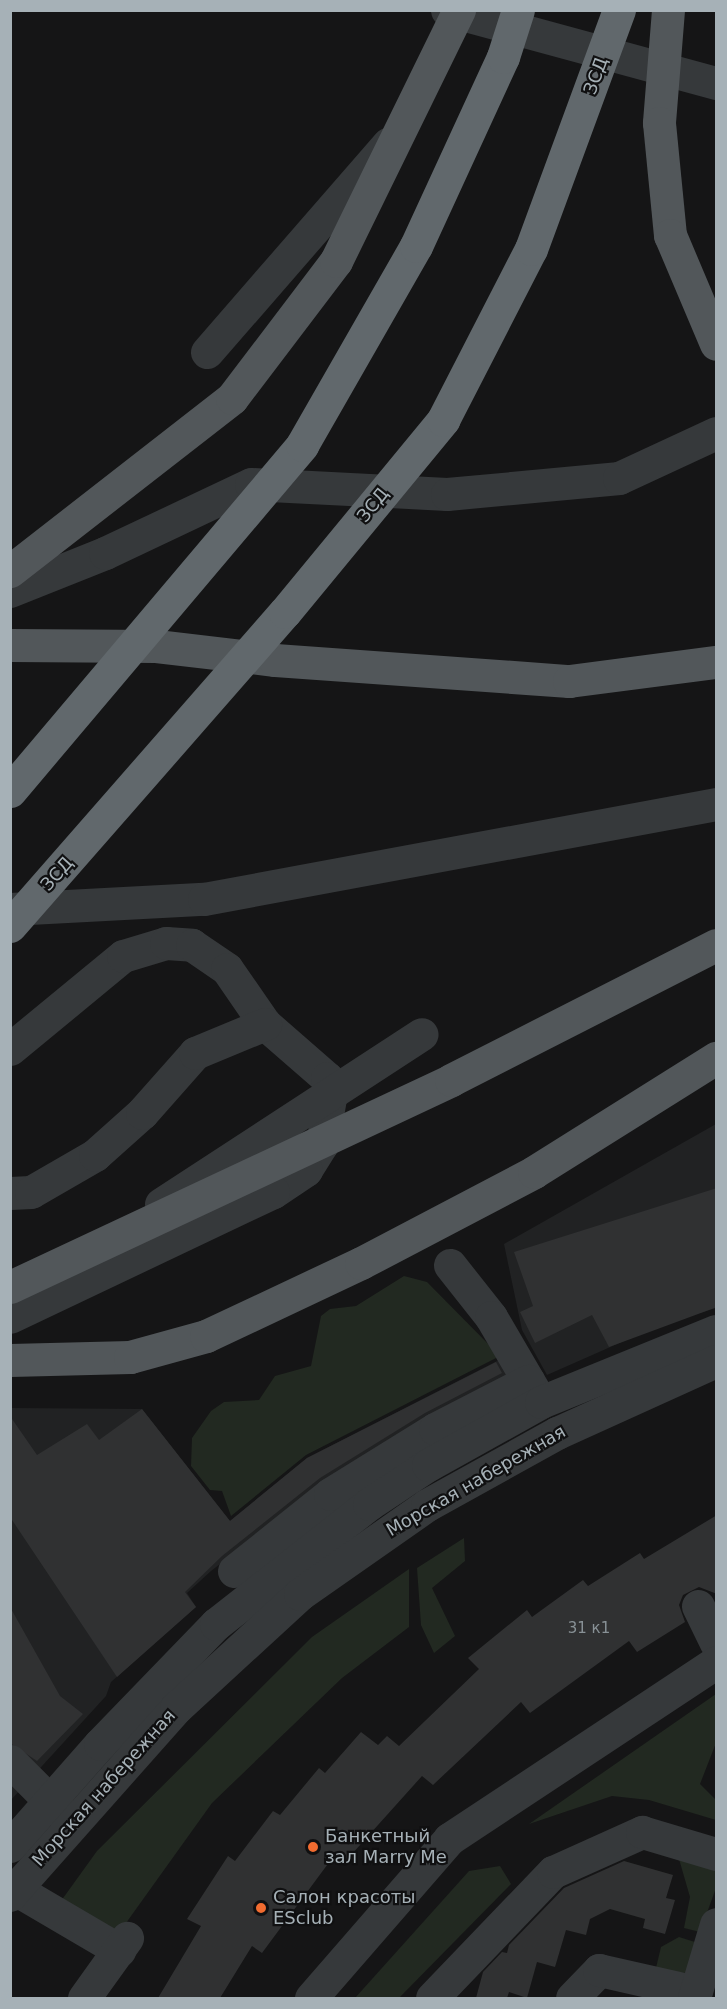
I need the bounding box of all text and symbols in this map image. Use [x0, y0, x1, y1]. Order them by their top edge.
street label: ЗСД [579, 54, 613, 98]
street label: ЗСД [353, 483, 393, 527]
street label: ЗСД [36, 853, 78, 895]
street label: Морская набережная [382, 1421, 570, 1541]
house number: 31 к1 [568, 1620, 610, 1638]
street label: Морская набережная [28, 1705, 180, 1871]
place label: Банкетный зал Marry Me [325, 1826, 447, 1868]
marker: Банкетный зал Marry Me [306, 1840, 320, 1854]
place label: Салон красоты ESclub [273, 1887, 416, 1930]
marker: Салон красоты ESclub [254, 1901, 268, 1915]

